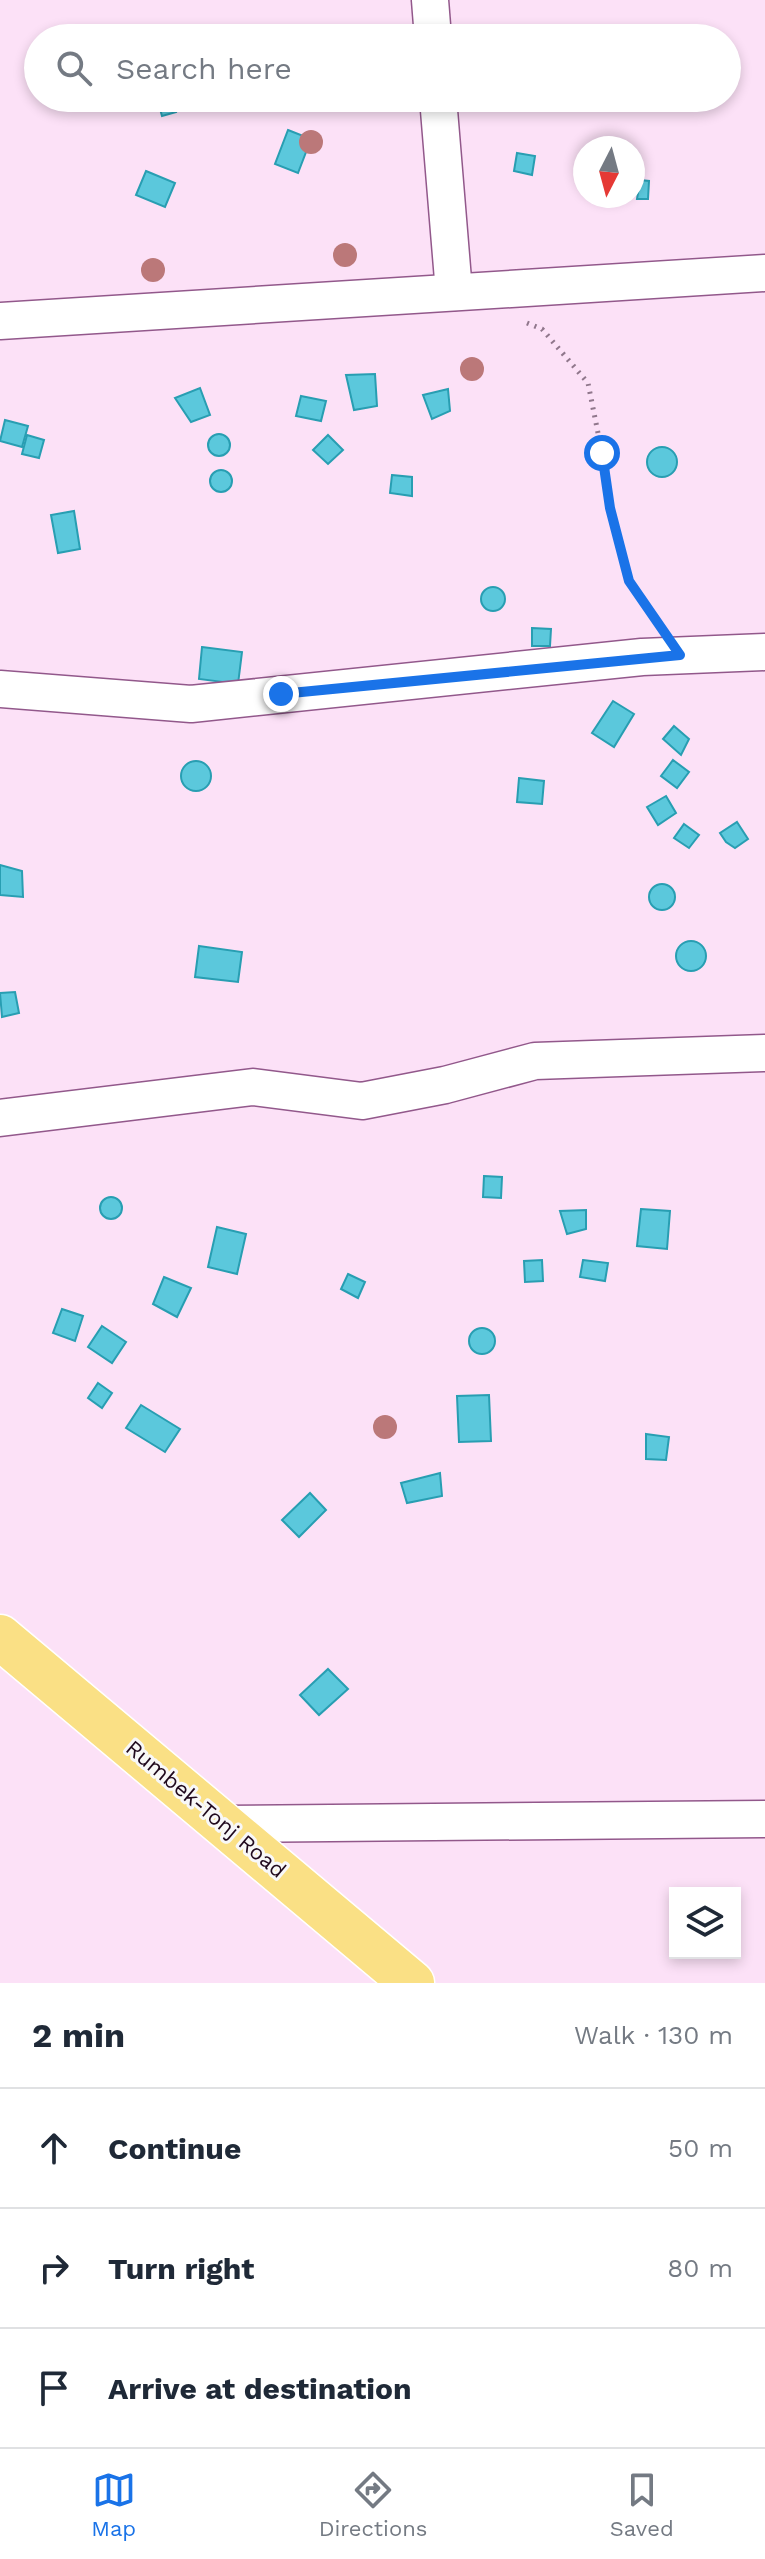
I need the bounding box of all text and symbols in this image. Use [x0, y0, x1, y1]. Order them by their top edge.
search box [24, 24, 741, 112]
icon: search [52, 46, 96, 90]
text: Search here [116, 51, 292, 86]
north arrow [573, 136, 645, 208]
route start [584, 435, 620, 471]
route end [263, 676, 299, 712]
street label: Rumbek-Tonj Road [121, 1735, 291, 1883]
map controls [669, 1887, 741, 1959]
button: layers [669, 1887, 741, 1959]
text: 2 min [32, 2015, 125, 2055]
text: Walk · 130 m [574, 2020, 733, 2050]
icon: ahead [32, 2126, 76, 2170]
text: Continue [108, 2131, 241, 2166]
text: 50 m [668, 2133, 733, 2163]
icon: right [32, 2246, 76, 2290]
text: Turn right [108, 2251, 254, 2286]
text: 80 m [667, 2253, 733, 2283]
icon: arrive [32, 2366, 76, 2410]
text: Arrive at destination [108, 2371, 412, 2406]
tab: Map [91, 2468, 136, 2541]
tab: Directions [319, 2468, 427, 2541]
tab: Saved [610, 2468, 674, 2541]

